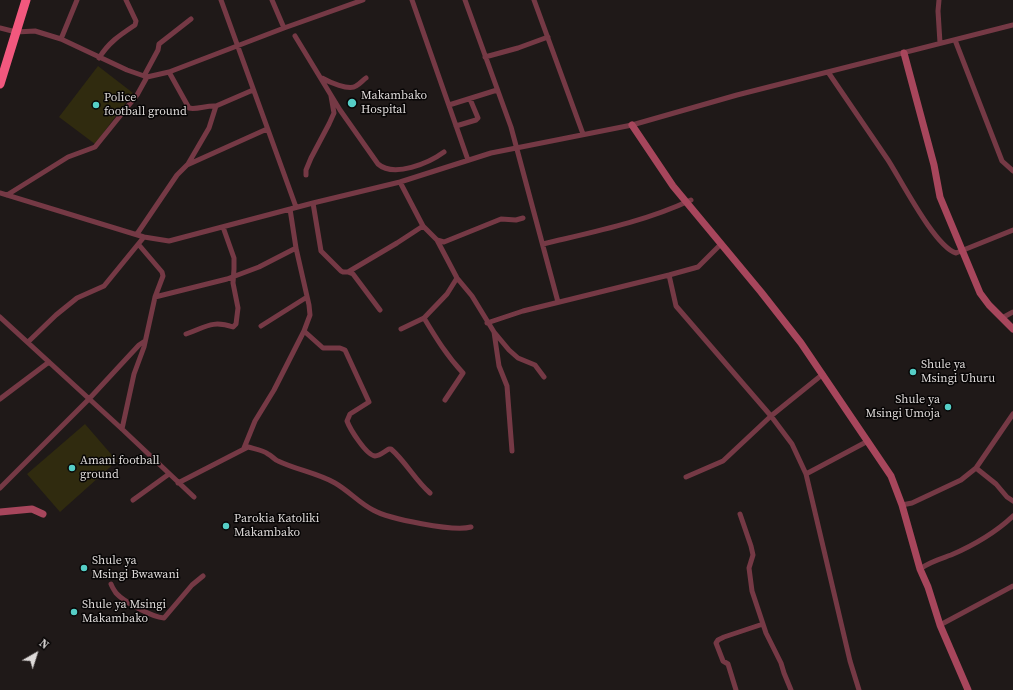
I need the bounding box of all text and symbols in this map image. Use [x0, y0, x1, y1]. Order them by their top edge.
place label: Makambako Hospital [361, 89, 427, 117]
place label: Police football ground [104, 91, 187, 119]
marker: Makambako Hospital [346, 97, 358, 109]
marker: Police football ground [91, 100, 101, 110]
place label: Shule ya Msingi Uhuru [921, 358, 995, 386]
marker: Shule ya Msingi Uhuru [908, 367, 918, 377]
place label: Shule ya Msingi Umoja [866, 393, 940, 421]
marker: Shule ya Msingi Umoja [943, 402, 953, 412]
place label: Amani football ground [80, 454, 160, 482]
marker: Amani football ground [67, 463, 77, 473]
place label: Parokia Katoliki Makambako [234, 512, 319, 540]
marker: Parokia Katoliki Makambako [221, 521, 231, 531]
place label: Shule ya Msingi Bwawani [92, 554, 179, 582]
marker: Shule ya Msingi Bwawani [79, 563, 89, 573]
place label: Shule ya Msingi Makambako [82, 598, 166, 626]
marker: Shule ya Msingi Makambako [69, 607, 79, 617]
north arrow [16, 634, 56, 674]
text: N [36, 636, 52, 653]

